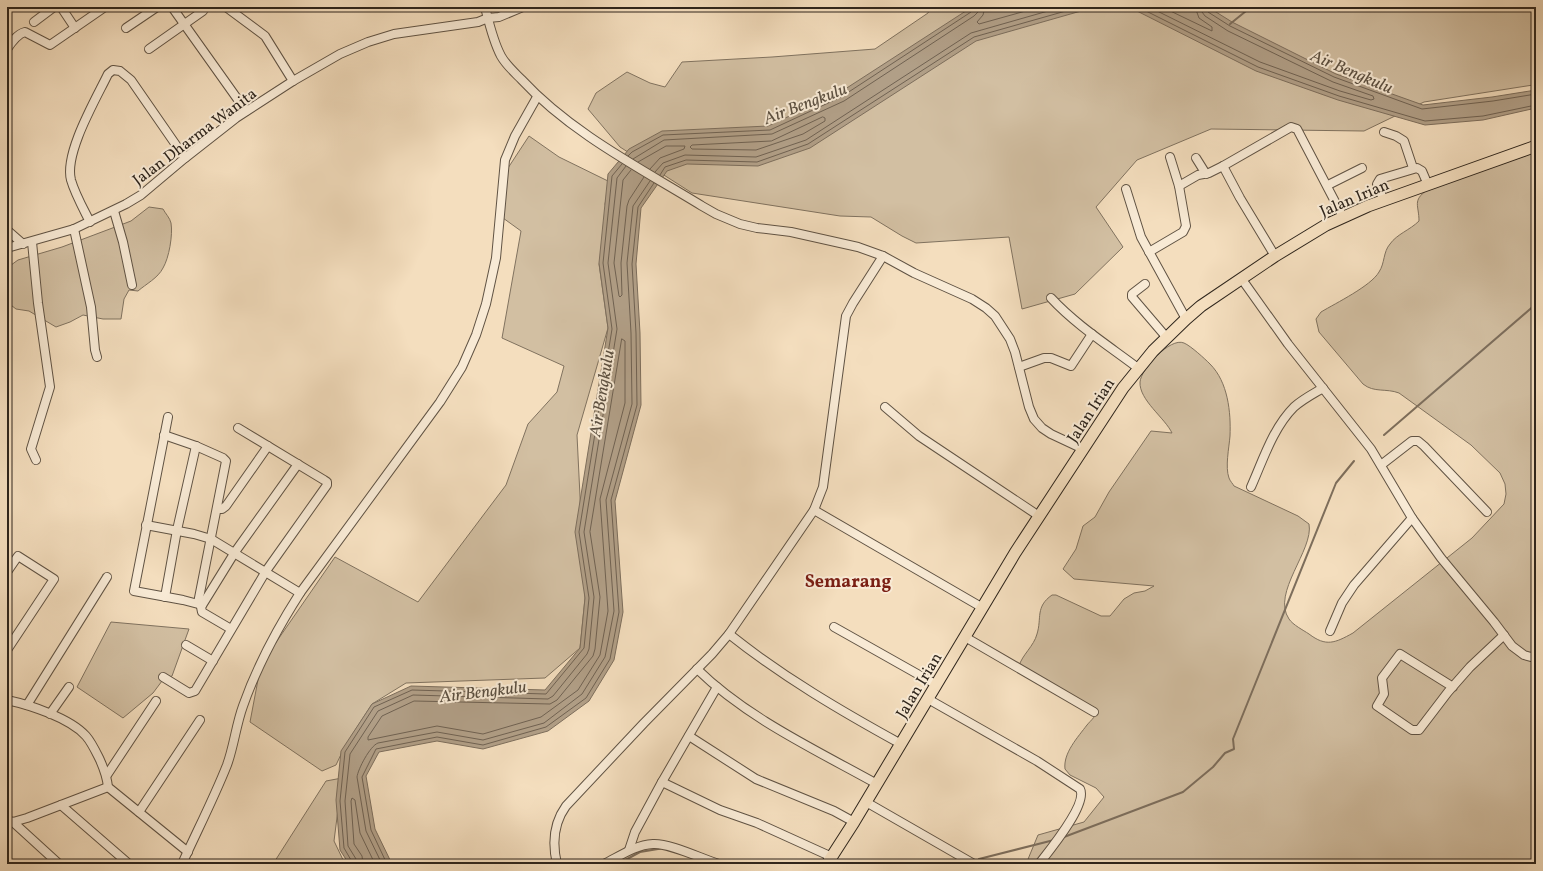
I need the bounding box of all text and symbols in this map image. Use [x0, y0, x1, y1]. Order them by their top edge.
water label: Air Bengkulu [1306, 44, 1397, 100]
water label: Air Bengkulu [760, 78, 851, 131]
street label: Jalan Dharma Wanita [129, 84, 262, 192]
street label: Jalan Irian [1317, 174, 1393, 223]
water label: Air Bengkulu [584, 348, 621, 439]
street label: Jalan Irian [1062, 374, 1121, 448]
district label: Semarang [805, 570, 891, 595]
street label: Jalan Irian [891, 649, 948, 723]
water label: Air Bengkulu [437, 676, 528, 709]

